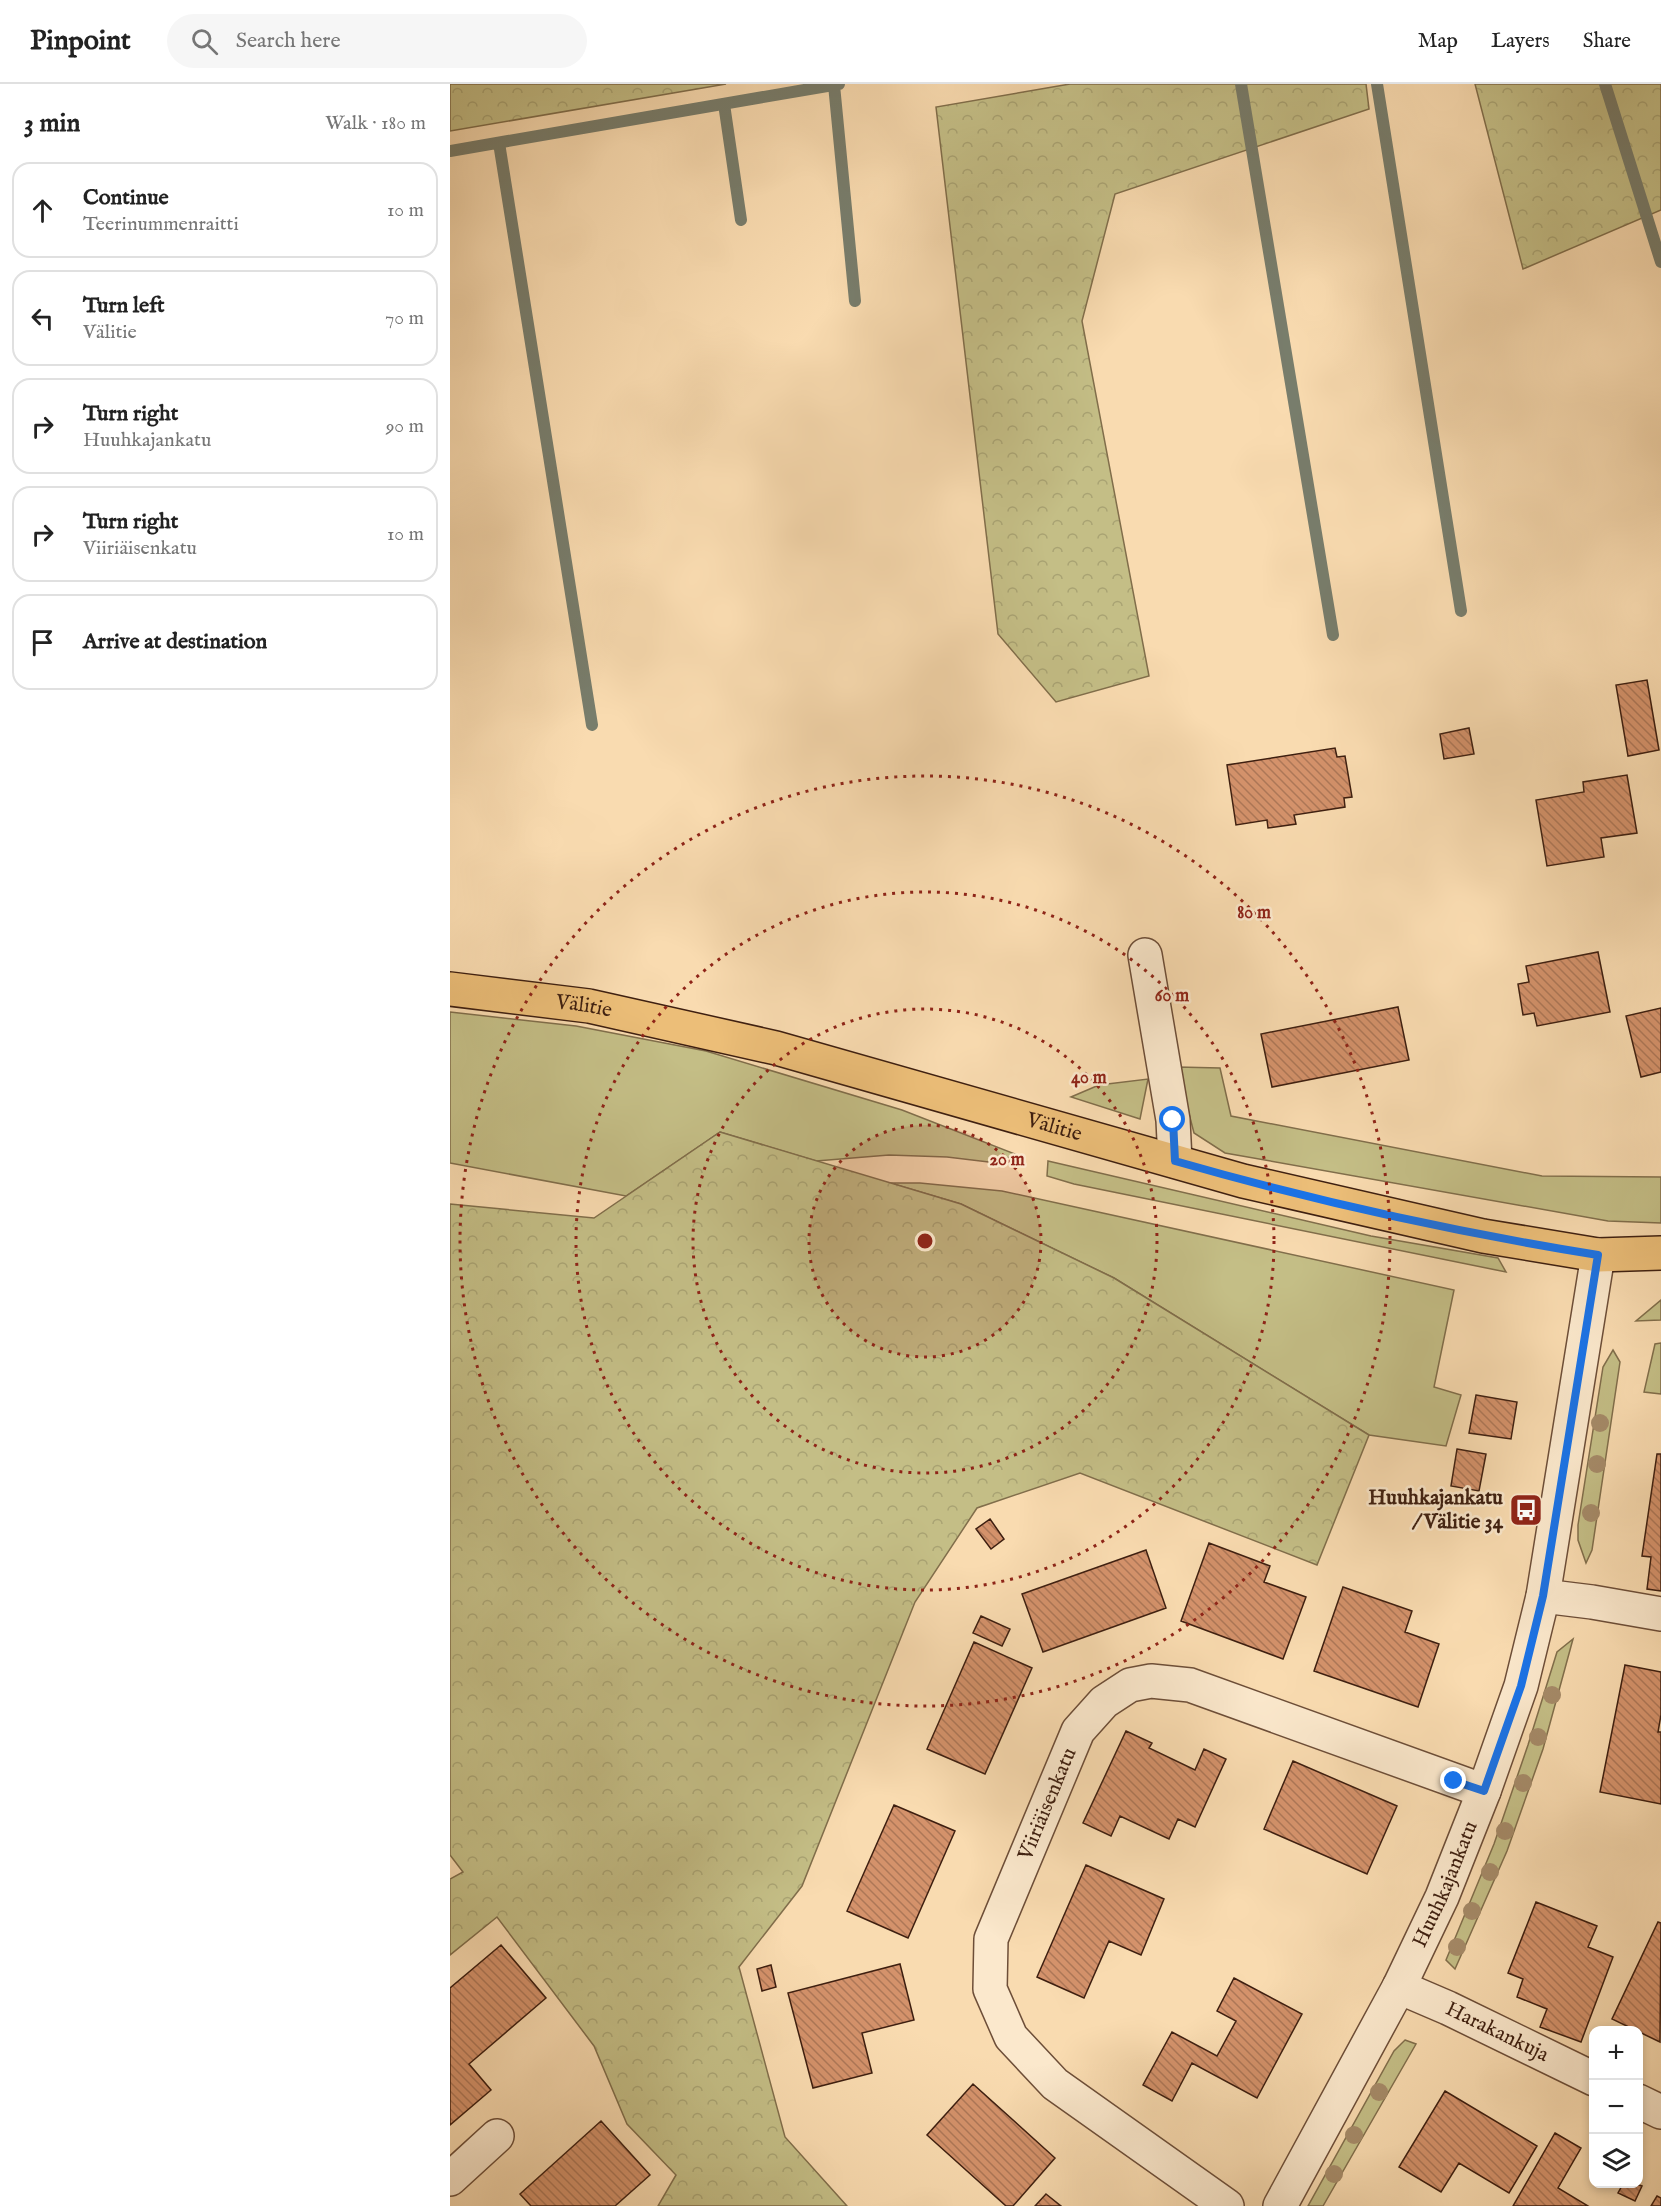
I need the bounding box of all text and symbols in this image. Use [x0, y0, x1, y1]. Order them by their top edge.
search box [167, 14, 587, 68]
text: Pinpoint [30, 24, 131, 59]
icon: search [188, 25, 221, 58]
text: Search here [236, 27, 341, 55]
text: Map [1418, 28, 1458, 55]
text: Layers [1491, 28, 1550, 55]
text: Share [1583, 28, 1631, 55]
text: 3 min [24, 107, 80, 140]
text: Walk · 180 m [325, 111, 426, 136]
text: Continue [83, 184, 169, 212]
icon: ahead [26, 194, 59, 227]
text: 10 m [387, 198, 424, 223]
text: Teerinummenraitti [83, 212, 239, 237]
text: Turn left [83, 292, 165, 320]
icon: left [26, 302, 59, 335]
text: 70 m [385, 306, 424, 331]
text: Välitie [83, 320, 137, 345]
text: Turn right [83, 400, 178, 428]
icon: right [26, 410, 59, 443]
text: 90 m [386, 414, 424, 439]
text: Huuhkajankatu [83, 428, 211, 453]
text: Turn right [83, 508, 178, 536]
icon: right [26, 518, 59, 551]
text: 10 m [387, 522, 424, 547]
text: Viiriäisenkatu [83, 536, 197, 561]
icon: arrive [26, 626, 59, 659]
text: Arrive at destination [83, 628, 267, 656]
text: 80 m [1237, 902, 1271, 925]
text: 60 m [1155, 985, 1189, 1008]
street label: Välitie [553, 988, 615, 1024]
text: 40 m [1071, 1067, 1107, 1090]
street label: Välitie [1022, 1106, 1085, 1148]
route start [1159, 1106, 1185, 1132]
text: 20 m [989, 1149, 1025, 1172]
centre of rings [915, 1231, 935, 1251]
place label: Huuhkajankatu / Välitie 34 [1368, 1485, 1504, 1536]
bus stop icon: Huuhkajankatu / Välitie 34 [1508, 1492, 1544, 1528]
street label: Viiriäisenkatu [1012, 1743, 1083, 1865]
route end [1440, 1767, 1466, 1793]
street label: Huuhkajankatu [1406, 1817, 1484, 1952]
street label: Harakankuja [1441, 1995, 1554, 2069]
map controls [1589, 2026, 1643, 2188]
button: + [1589, 2026, 1643, 2080]
button: − [1589, 2080, 1643, 2134]
button: layers [1589, 2134, 1643, 2188]

